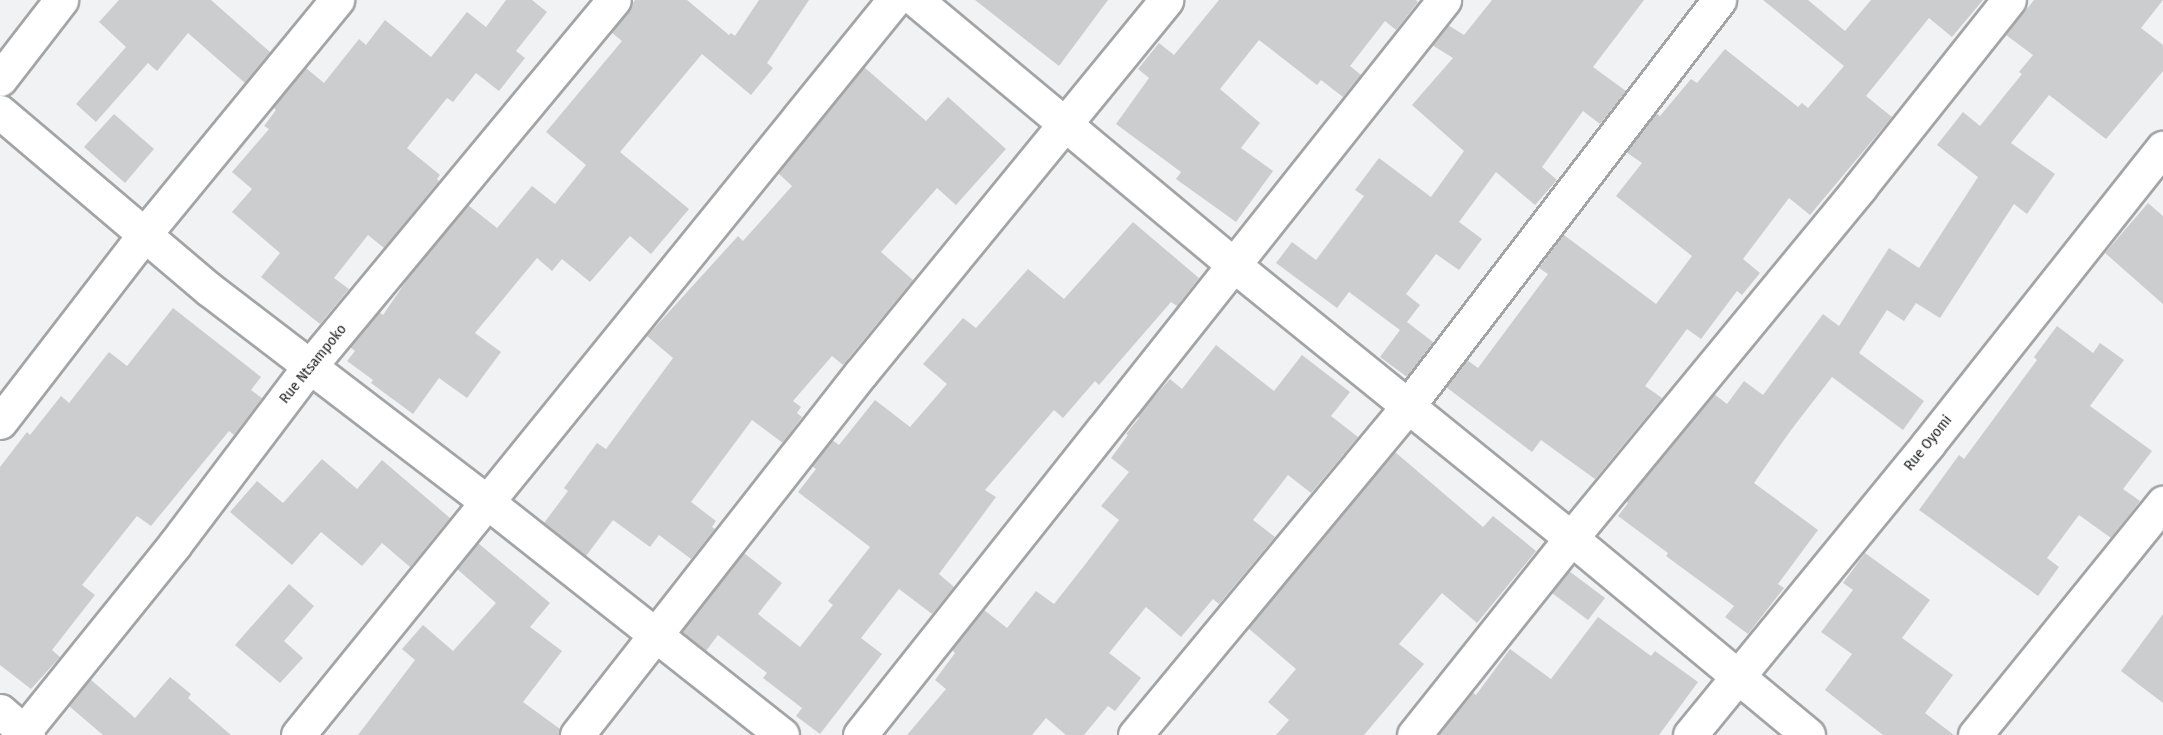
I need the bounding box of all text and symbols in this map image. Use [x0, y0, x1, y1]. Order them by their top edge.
street label: Rue Ntsampoko [276, 321, 350, 407]
street label: Rue Oyomi [1900, 412, 1956, 474]

